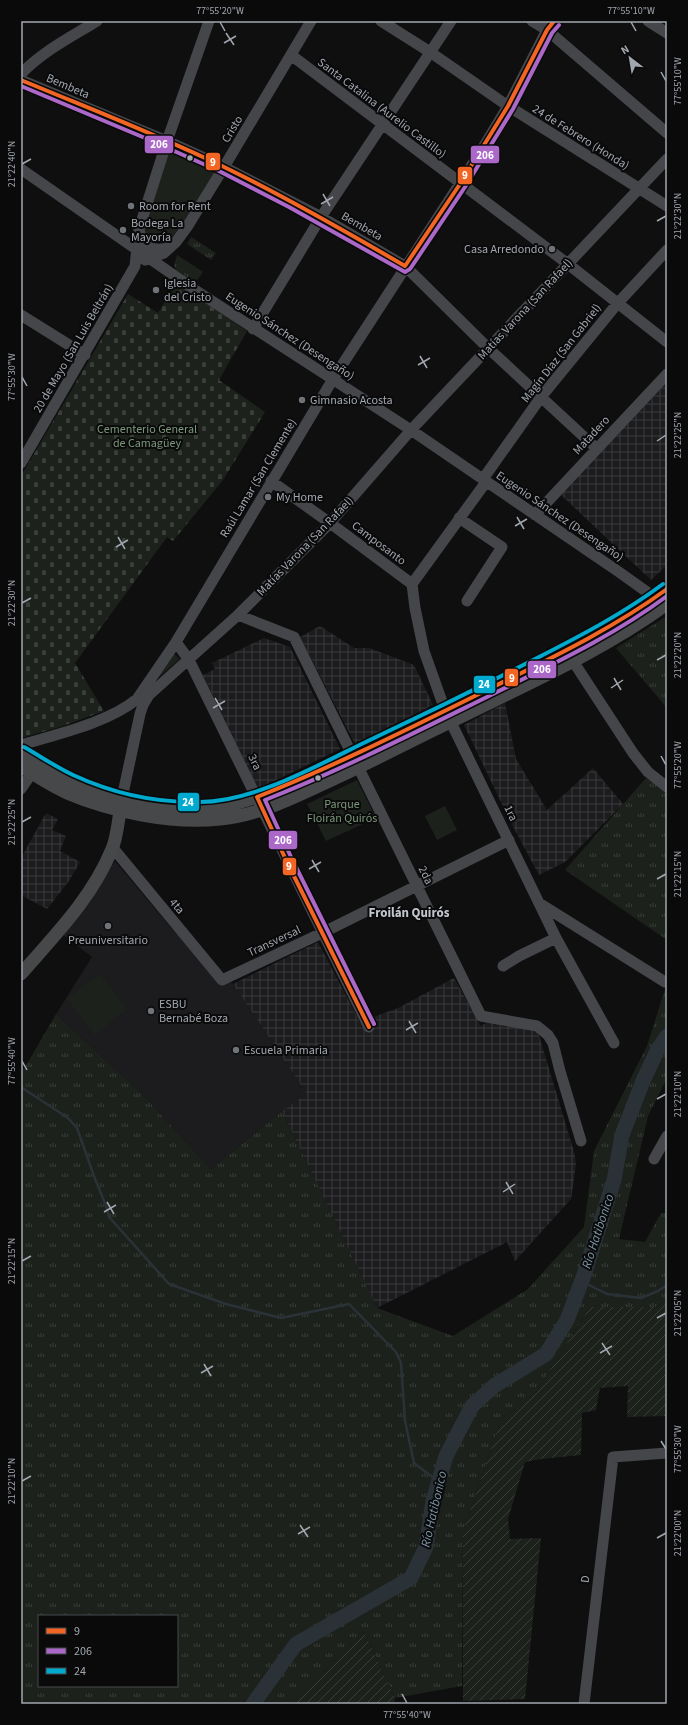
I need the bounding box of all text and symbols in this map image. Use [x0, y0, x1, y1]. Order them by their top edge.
text: 77°55'20"W [196, 4, 244, 18]
text: 77°55'10"W [607, 4, 655, 18]
north arrow [610, 38, 650, 78]
text: N [618, 42, 632, 58]
street label: Santa Catalina (Aurelio Castillo) [314, 54, 450, 163]
text: 77°55'10"W [671, 57, 685, 105]
street label: Bembeta [44, 70, 92, 103]
street label: 24 de Febrero (Honda) [529, 101, 633, 174]
street label: Cristo [218, 112, 247, 146]
line badge: 206 [144, 135, 174, 154]
text: 206 [150, 137, 168, 152]
text: 21°22'40"N [5, 141, 19, 187]
line badge: 206 [470, 145, 500, 164]
text: 206 [476, 148, 494, 163]
line badge: 9 [205, 152, 221, 171]
unlabelled marker [185, 153, 195, 163]
text: 9 [210, 155, 216, 170]
line badge: 9 [457, 166, 473, 185]
text: 9 [462, 168, 468, 183]
text: 21°22'30"N [671, 193, 685, 239]
place label: Room for Rent [139, 198, 211, 215]
marker: Room for Rent [126, 201, 136, 211]
street label: Bembeta [338, 208, 386, 245]
place label: Bodega La Mayoría [131, 215, 183, 246]
marker: Bodega La Mayoría [118, 225, 128, 235]
place label: Casa Arredondo [464, 241, 544, 258]
marker: Casa Arredondo [547, 244, 557, 254]
street label: Matías Varona (San Rafael) [474, 255, 577, 364]
place label: Iglesia del Cristo [164, 275, 211, 306]
street label: 20 de Mayo (San Luis Beltrán) [29, 281, 117, 416]
marker: Iglesia del Cristo [151, 285, 161, 295]
street label: Eugenio Sánchez (Desengaño) [222, 288, 358, 385]
street label: Magín Díaz (San Gabriel) [517, 300, 606, 406]
text: 77°55'30"W [5, 353, 19, 401]
place label: Gimnasio Acosta [310, 392, 393, 409]
marker: Gimnasio Acosta [297, 395, 307, 405]
street label: Matadero [569, 412, 614, 459]
text: 21°22'25"N [671, 412, 685, 458]
street label: Raúl Lamar (San Clemente) [216, 416, 301, 541]
park label: Cementerio General de Camagüey [97, 421, 197, 452]
street label: Eugenio Sánchez (Desengaño) [492, 467, 627, 566]
place label: My Home [276, 489, 323, 506]
marker: My Home [263, 492, 273, 502]
street label: Matías Varona (San Rafael) [253, 493, 357, 600]
street label: Camposanto [348, 517, 409, 569]
text: 21°22'30"N [5, 580, 19, 626]
text: 21°22'20"N [671, 632, 685, 678]
line badge: 206 [527, 660, 557, 679]
text: 206 [533, 662, 551, 677]
line badge: 9 [504, 668, 519, 687]
text: 9 [509, 671, 515, 686]
line badge: 24 [473, 675, 496, 694]
text: 24 [478, 677, 490, 692]
text: 77°55'20"W [671, 741, 685, 789]
street label: 3ra [243, 751, 266, 773]
unlabelled marker [313, 773, 323, 783]
line badge: 24 [177, 792, 200, 812]
text: 24 [182, 795, 194, 810]
park label: Parque Floirán Quirós [307, 796, 377, 827]
text: 21°22'25"N [5, 799, 19, 845]
street label: 1ra [499, 802, 522, 824]
line badge: 206 [268, 830, 298, 850]
text: 206 [274, 833, 292, 848]
text: 21°22'15"N [671, 851, 685, 897]
line badge: 9 [282, 857, 297, 876]
text: 9 [286, 859, 292, 874]
street label: 2da [414, 863, 437, 887]
street label: 4ta [165, 895, 188, 918]
district label: Froilán Quirós [369, 904, 450, 922]
marker: Preuniversitario [103, 921, 113, 931]
street label: Transversal [245, 922, 304, 961]
place label: Preuniversitario [68, 932, 148, 949]
place label: ESBU Bernabé Boza [159, 996, 228, 1027]
marker: ESBU Bernabé Boza [146, 1006, 156, 1016]
text: 77°55'40"W [5, 1037, 19, 1085]
place label: Escuela Primaria [244, 1042, 328, 1059]
marker: Escuela Primaria [231, 1045, 241, 1055]
text: 21°22'10"N [671, 1071, 685, 1117]
water label: Río Hatibonico [577, 1191, 619, 1271]
text: 21°22'15"N [5, 1238, 19, 1284]
text: 21°22'05"N [671, 1290, 685, 1336]
text: 77°55'30"W [671, 1425, 685, 1473]
text: 21°22'10"N [5, 1458, 19, 1504]
water label: Río Hatibonico [416, 1469, 452, 1549]
text: 21°22'00"N [671, 1510, 685, 1556]
street label: D [577, 1574, 594, 1584]
legend [38, 1615, 178, 1687]
text: 9 [74, 1623, 80, 1640]
text: 206 [74, 1643, 92, 1660]
text: 24 [74, 1663, 86, 1680]
text: 77°55'40"W [383, 1708, 431, 1722]

